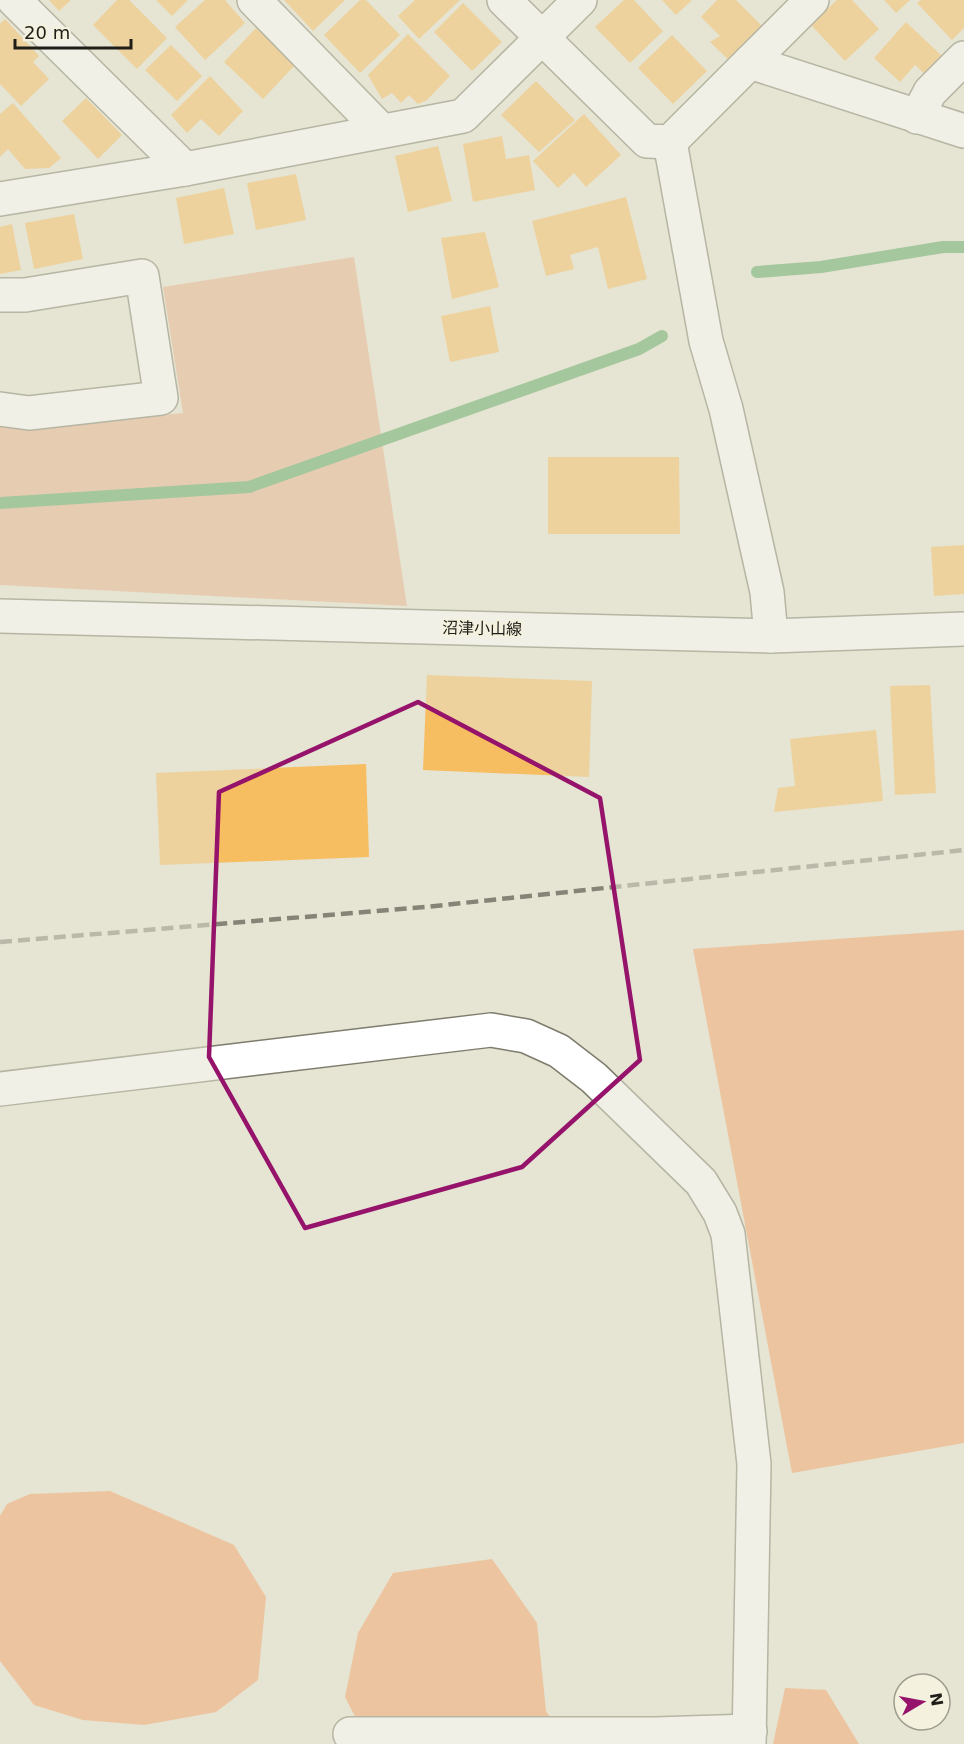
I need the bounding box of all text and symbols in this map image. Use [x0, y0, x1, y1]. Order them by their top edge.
scale bar [15, 12, 130, 50]
text: 20 m [24, 22, 70, 43]
street label: 沼津小山線 [442, 618, 522, 639]
north arrow [892, 1672, 952, 1732]
text: N [926, 1691, 947, 1708]

